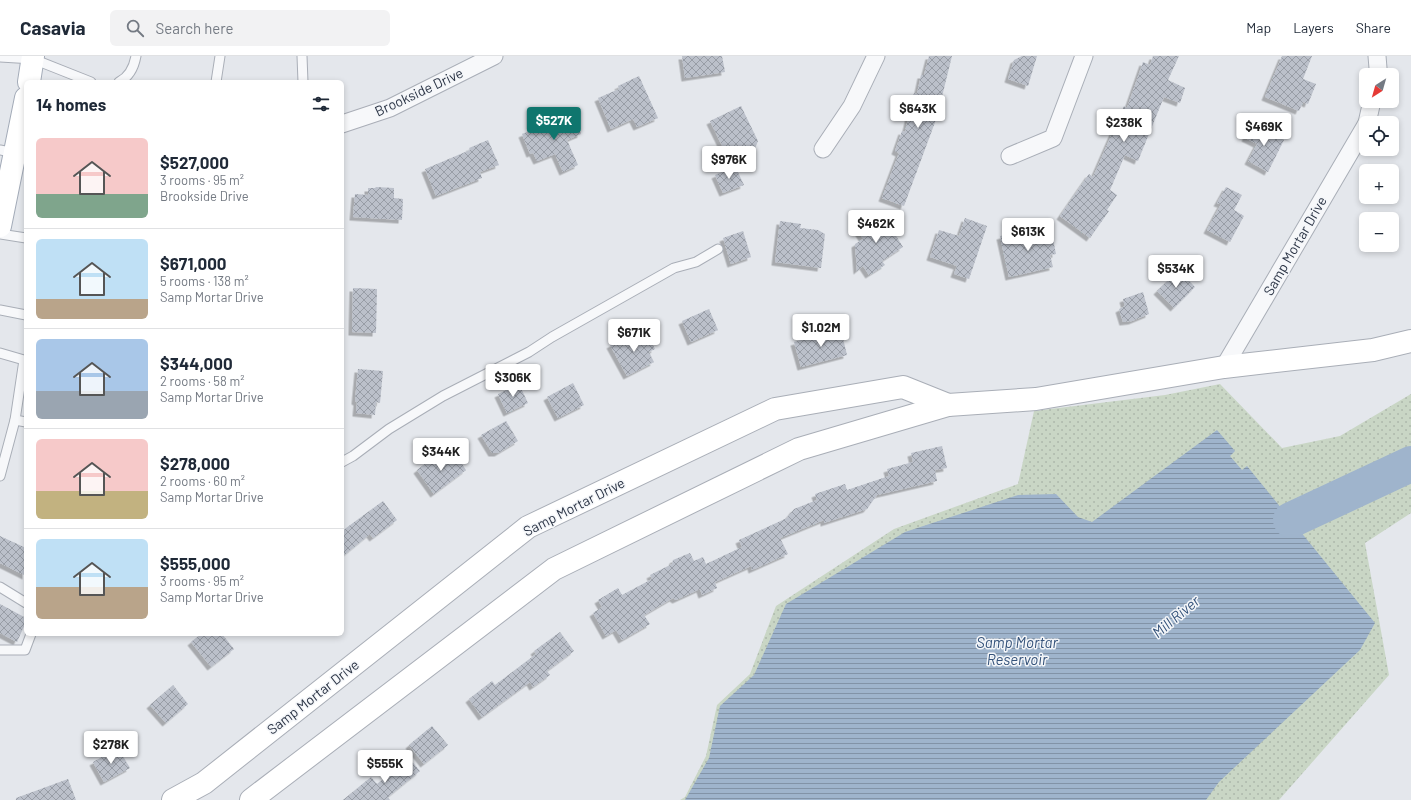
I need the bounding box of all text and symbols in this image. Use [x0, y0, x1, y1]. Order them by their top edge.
search box [110, 10, 390, 46]
text: Casavia [20, 16, 86, 39]
icon: search [124, 17, 146, 39]
text: Search here [156, 19, 234, 37]
text: Map [1246, 19, 1271, 36]
text: Layers [1293, 19, 1334, 36]
text: Share [1356, 19, 1391, 36]
street label: Brookside Drive [372, 64, 466, 119]
north arrow [1359, 68, 1399, 108]
map controls [1359, 68, 1399, 252]
icon: filters [310, 93, 332, 115]
text: 14 homes [36, 94, 106, 114]
pin: $643K [890, 95, 946, 129]
text: $643K [899, 100, 937, 116]
pin: $527K [526, 107, 582, 141]
pin: $238K [1096, 109, 1152, 143]
text: $527K [536, 112, 572, 128]
pin: $469K [1236, 113, 1292, 147]
text: $238K [1106, 114, 1142, 130]
button: locate [1359, 116, 1399, 156]
text: $469K [1245, 118, 1283, 134]
pin: $976K [701, 146, 757, 180]
text: $976K [711, 151, 747, 167]
text: $527,000 [160, 152, 229, 172]
icon: home [68, 154, 116, 202]
button: + [1359, 164, 1399, 204]
text: 3 rooms · 95 m² [160, 172, 244, 188]
text: Brookside Drive [160, 188, 249, 204]
street label: Samp Mortar Drive [1259, 193, 1330, 298]
pin: $462K [848, 210, 904, 244]
button: − [1359, 212, 1399, 252]
text: $462K [857, 215, 895, 231]
pin: $613K [1000, 218, 1056, 252]
text: $613K [1011, 223, 1045, 239]
text: $671,000 [160, 253, 227, 273]
icon: home [68, 255, 116, 303]
pin: $534K [1148, 255, 1204, 289]
text: $534K [1157, 260, 1195, 276]
text: 5 rooms · 138 m² [160, 273, 249, 289]
text: Samp Mortar Drive [160, 289, 264, 305]
pin: $1.02M [788, 314, 854, 348]
pin: $671K [606, 319, 662, 353]
text: $1.02M [801, 319, 841, 335]
text: $671K [617, 324, 651, 340]
text: $344,000 [160, 353, 233, 373]
icon: home [68, 355, 116, 403]
pin: $306K [485, 364, 541, 398]
text: $306K [495, 369, 532, 385]
text: 2 rooms · 58 m² [160, 373, 244, 389]
text: Samp Mortar Drive [160, 389, 264, 405]
pin: $344K [413, 438, 469, 472]
text: $344K [422, 443, 460, 459]
text: $278,000 [160, 453, 230, 473]
icon: home [68, 455, 116, 503]
text: 2 rooms · 60 m² [160, 473, 245, 489]
street label: Samp Mortar Drive [520, 474, 627, 539]
text: Samp Mortar Drive [160, 489, 264, 505]
text: $555,000 [160, 553, 230, 573]
icon: home [68, 555, 116, 603]
text: 3 rooms · 95 m² [160, 573, 244, 589]
text: Samp Mortar Drive [160, 589, 264, 605]
water label: Mill River [1148, 591, 1203, 641]
water label: Samp Mortar Reservoir [976, 633, 1059, 668]
street label: Samp Mortar Drive [263, 656, 362, 738]
pin: $278K [83, 731, 139, 765]
text: $278K [93, 736, 129, 752]
pin: $555K [357, 750, 413, 784]
text: $555K [367, 755, 403, 771]

